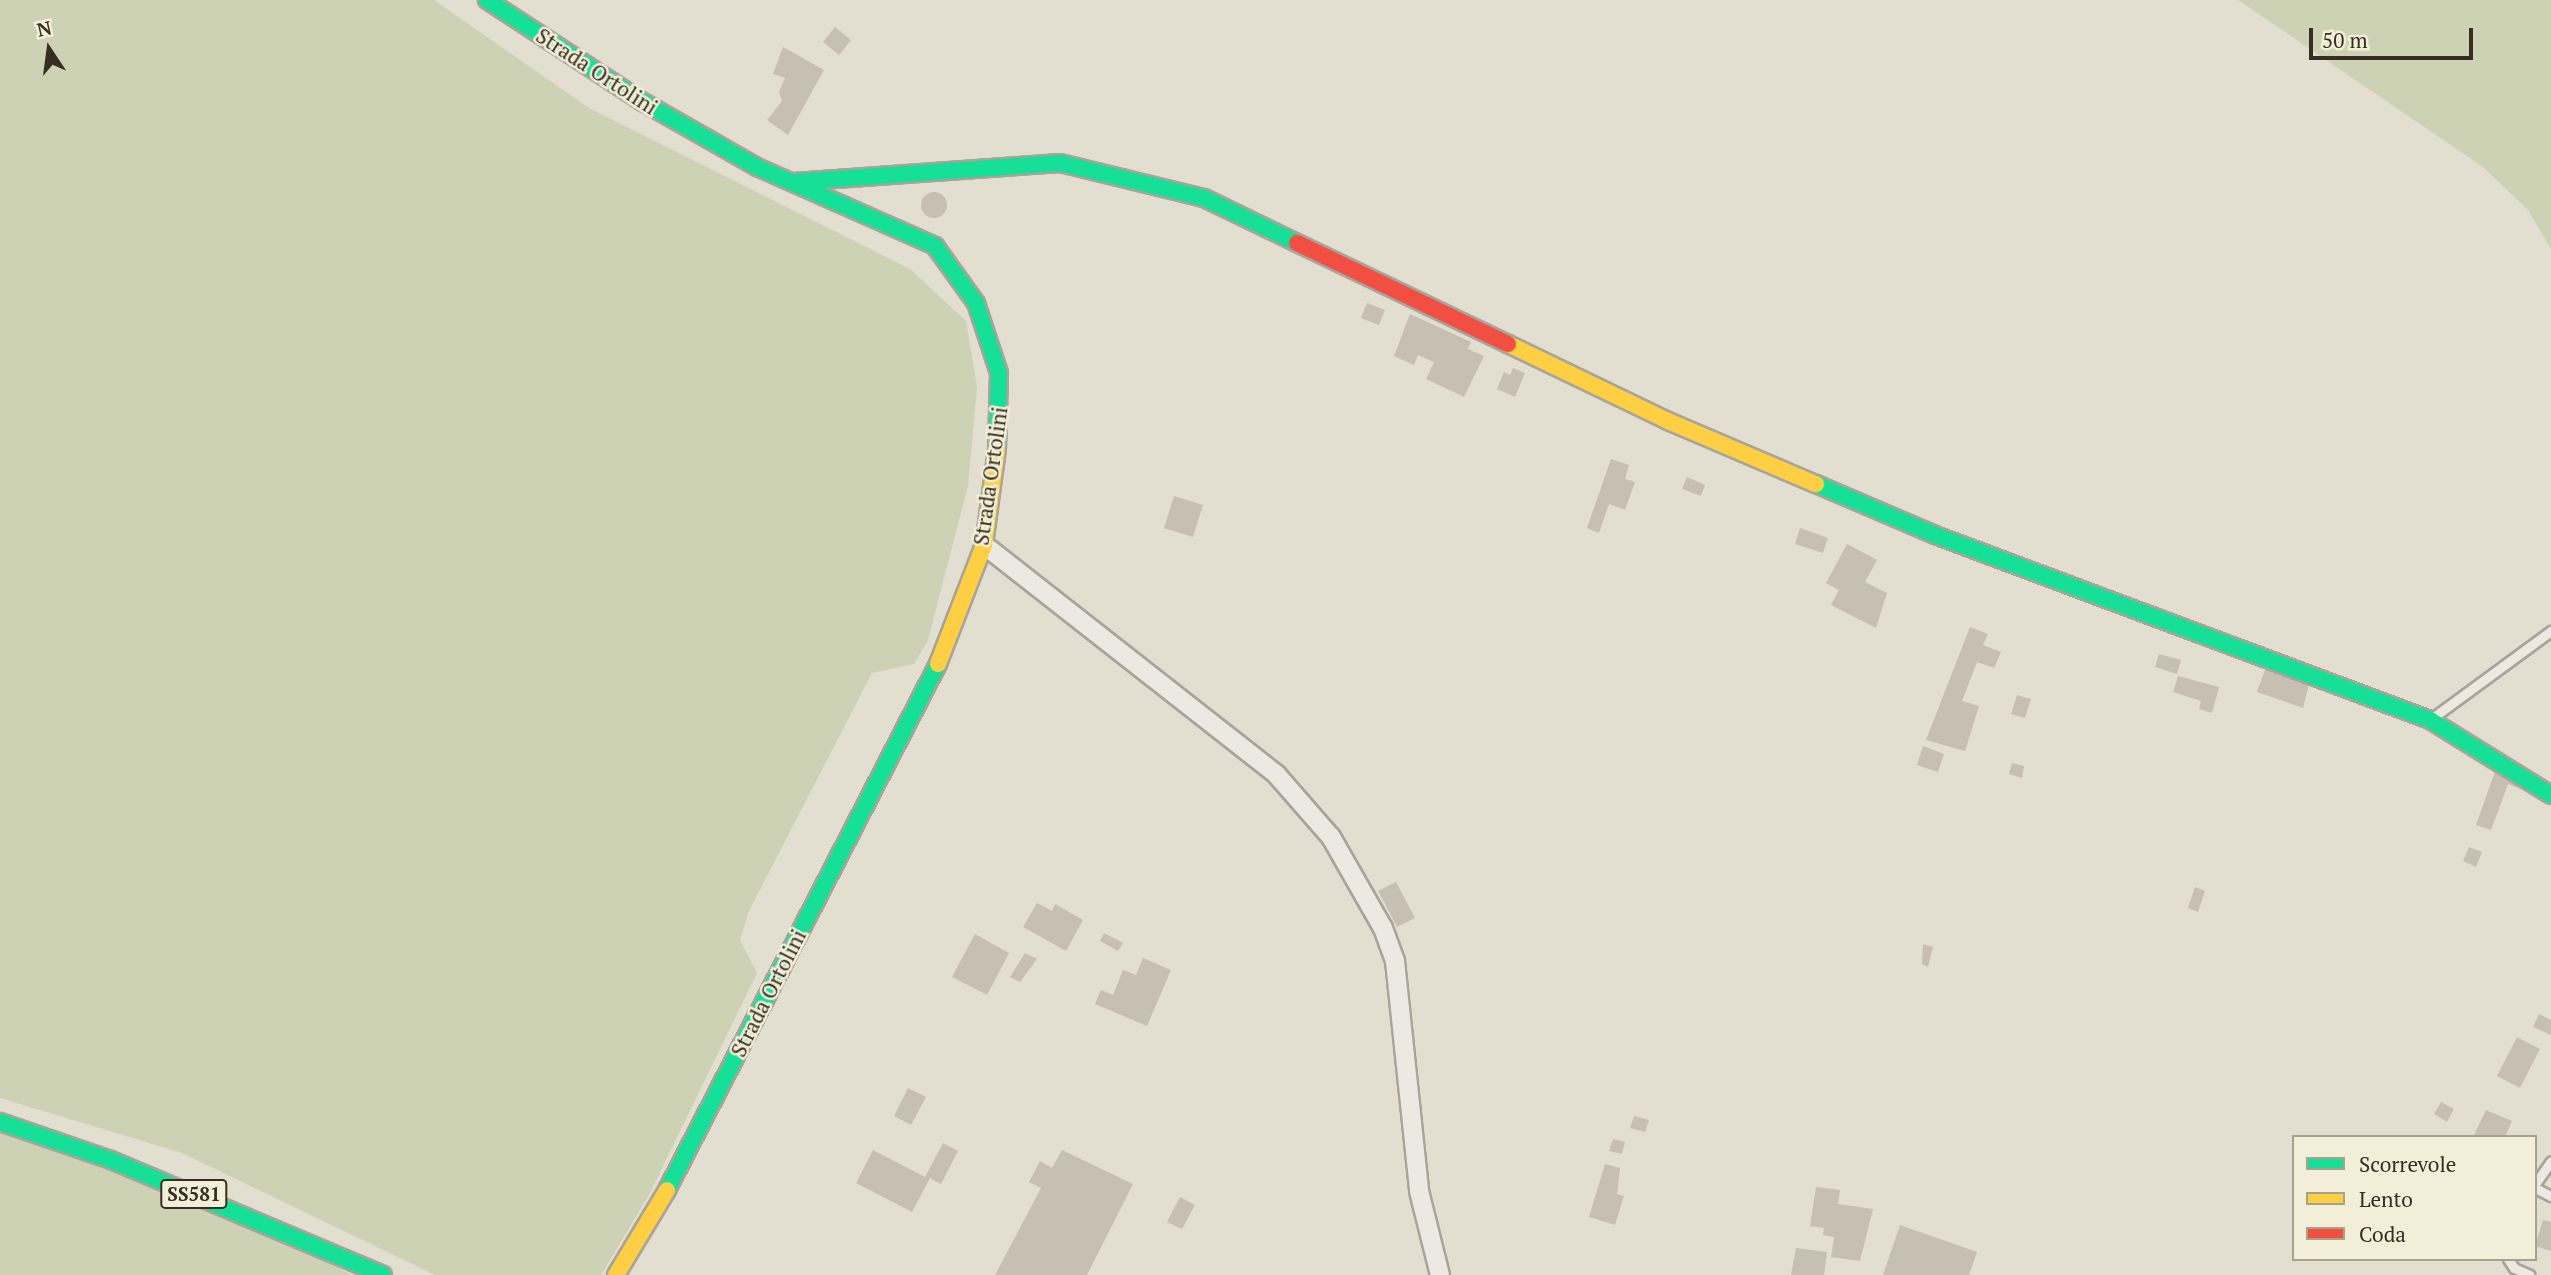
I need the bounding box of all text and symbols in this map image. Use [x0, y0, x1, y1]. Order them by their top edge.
north arrow [14, 14, 84, 84]
text: N [34, 14, 54, 42]
scale bar [2313, 14, 2478, 58]
street label: Strada Ortolini [532, 22, 662, 120]
text: 50 m [2322, 26, 2368, 54]
street label: Strada Ortolini [968, 405, 1012, 547]
street label: Strada Ortolini [725, 925, 811, 1061]
legend [2292, 1135, 2537, 1261]
text: Scorrevole [2359, 1150, 2456, 1178]
road number: SS581 [159, 1178, 229, 1210]
text: Lento [2359, 1185, 2413, 1213]
text: Coda [2359, 1220, 2406, 1248]

